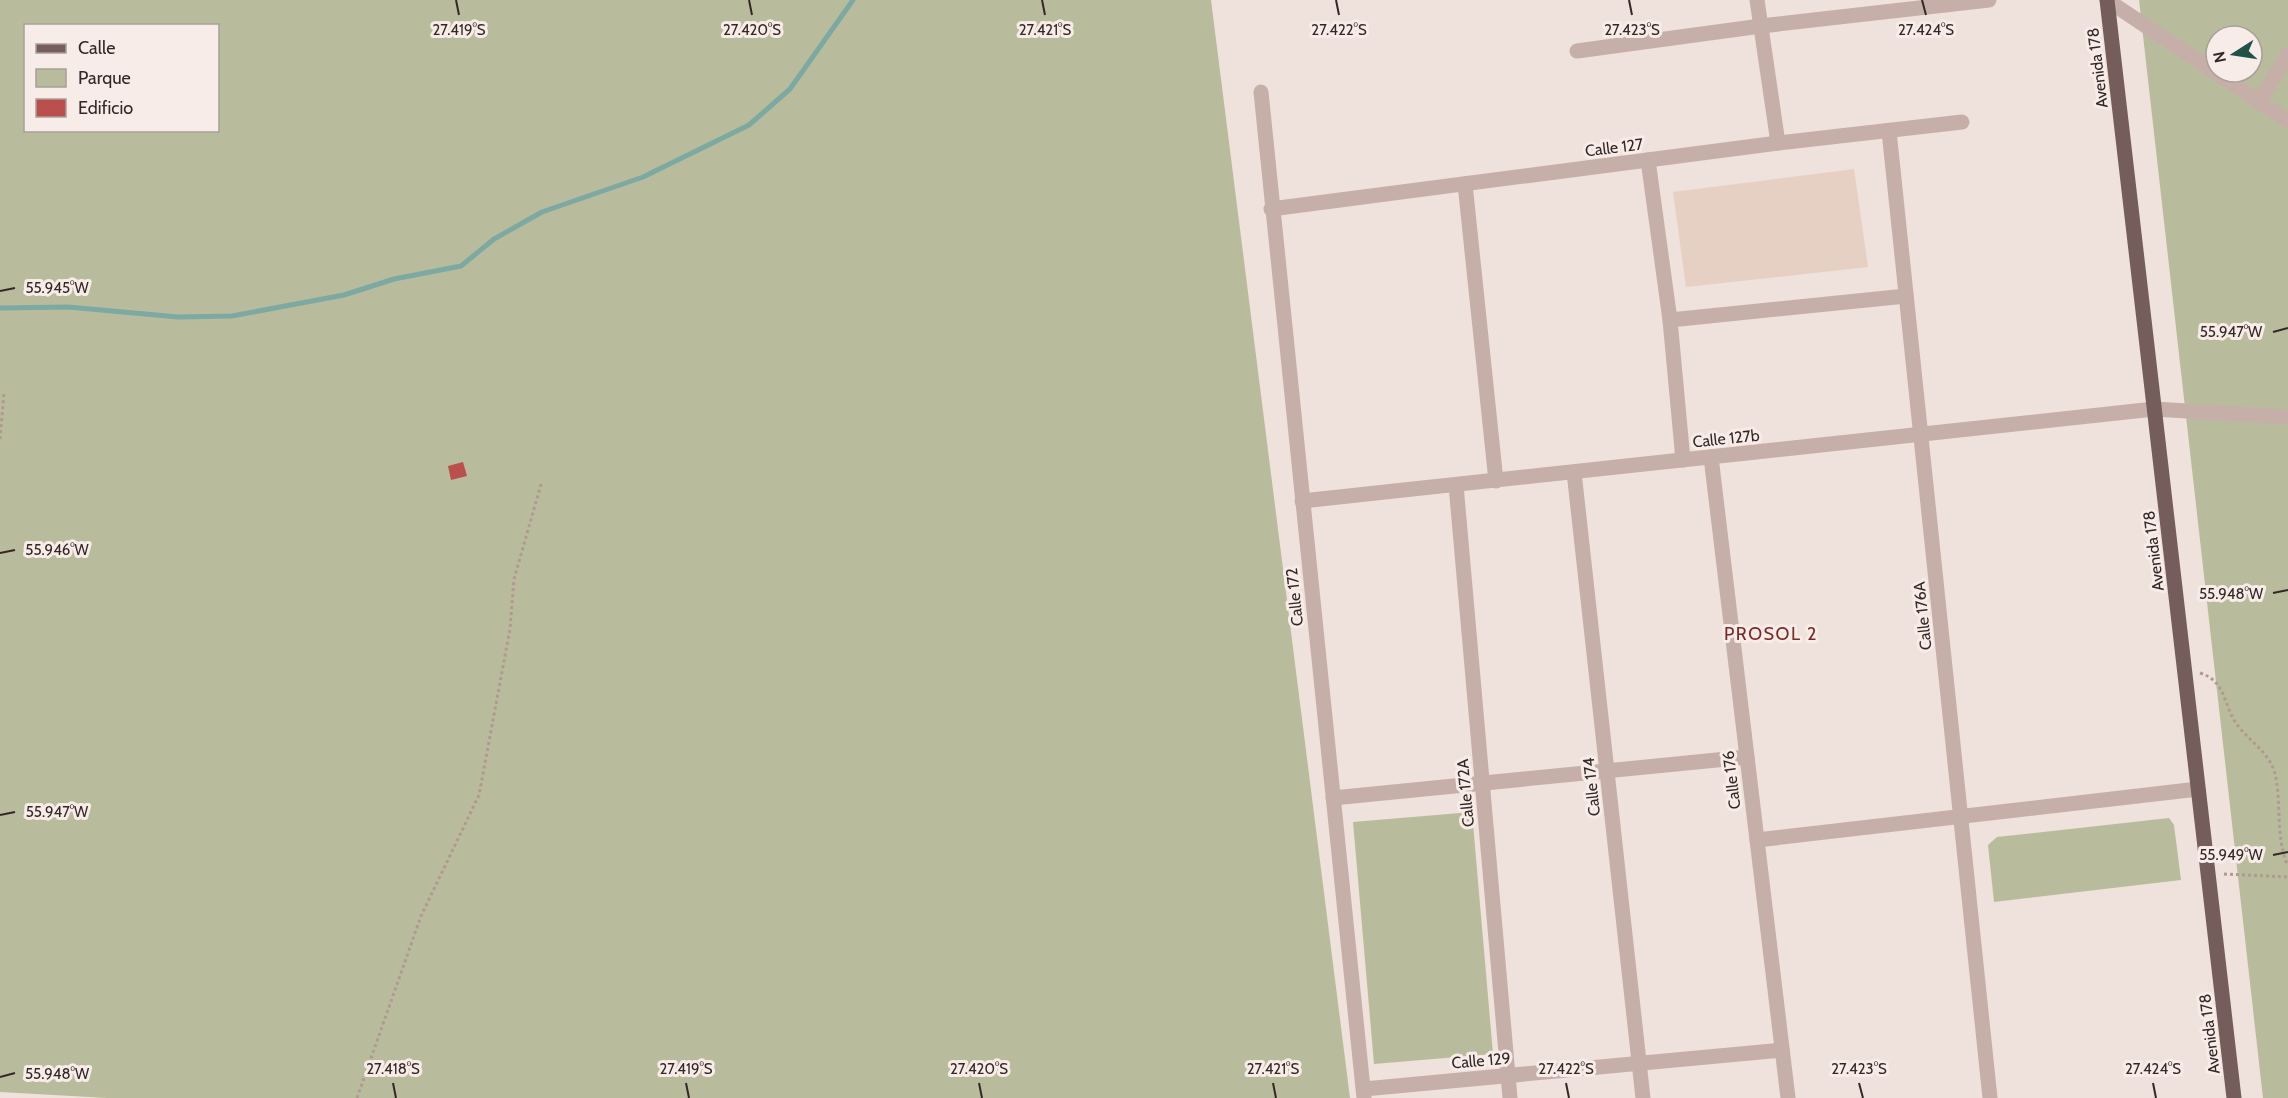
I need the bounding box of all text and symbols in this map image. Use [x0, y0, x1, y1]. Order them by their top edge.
text: 27.419°S [432, 21, 486, 39]
text: 27.420°S [723, 21, 781, 39]
text: 27.421°S [1019, 21, 1071, 39]
text: 27.422°S [1311, 21, 1367, 39]
text: 27.423°S [1604, 21, 1660, 39]
text: 27.424°S [1898, 21, 1954, 39]
legend [24, 24, 219, 132]
north arrow [2204, 24, 2264, 84]
street label: Avenida 178 [2083, 27, 2112, 109]
text: Calle [78, 37, 115, 59]
text: N [2209, 50, 2230, 65]
text: Parque [78, 67, 131, 89]
text: Edificio [78, 97, 133, 119]
street label: Calle 127 [1584, 135, 1644, 160]
text: 55.945°W [25, 279, 89, 297]
text: 55.947°W [2200, 323, 2263, 341]
street label: Calle 127b [1692, 426, 1761, 451]
street label: Avenida 178 [2139, 510, 2168, 592]
text: 55.946°W [25, 541, 90, 559]
street label: Calle 172 [1282, 567, 1307, 627]
street label: Calle 176A [1909, 581, 1936, 651]
text: 55.948°W [2199, 585, 2264, 603]
district label: PROSOL 2 [1724, 623, 1818, 645]
street label: Calle 176 [1718, 750, 1745, 810]
street label: Calle 174 [1579, 757, 1604, 817]
street label: Calle 172A [1453, 758, 1478, 828]
text: 55.947°W [26, 803, 89, 821]
text: 55.949°W [2199, 846, 2264, 864]
street label: Avenida 178 [2195, 993, 2224, 1075]
street label: Calle 129 [1451, 1048, 1512, 1073]
text: 27.418°S [366, 1060, 420, 1078]
text: 27.419°S [659, 1060, 713, 1078]
text: 27.420°S [950, 1060, 1008, 1078]
text: 27.421°S [1247, 1060, 1299, 1078]
text: 27.422°S [1538, 1060, 1594, 1078]
text: 27.423°S [1831, 1060, 1887, 1078]
text: 27.424°S [2125, 1060, 2181, 1078]
text: 55.948°W [25, 1065, 90, 1083]

